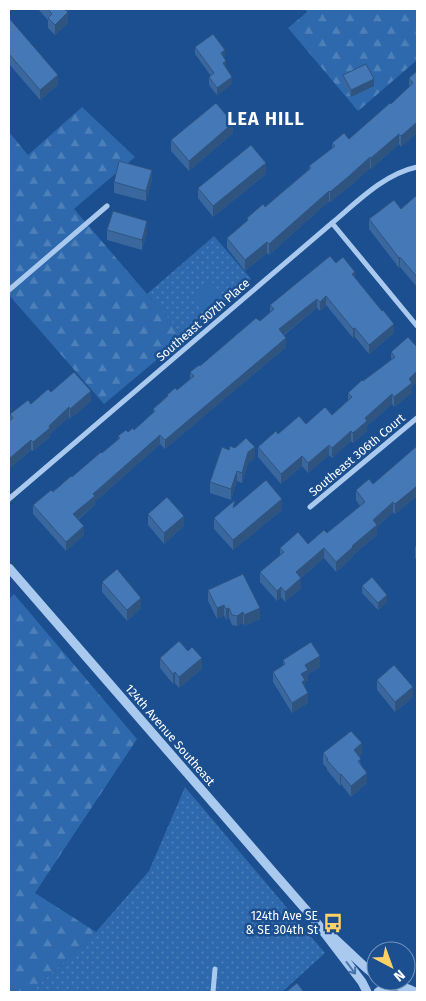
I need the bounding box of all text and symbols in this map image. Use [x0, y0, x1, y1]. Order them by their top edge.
district label: LEA HILL [227, 108, 305, 130]
street label: Southeast 307th Place [153, 276, 253, 364]
street label: Southeast 306th Court [306, 410, 408, 499]
street label: 124th Avenue Southeast [122, 682, 218, 789]
place label: 124th Ave SE & SE 304th St [245, 909, 319, 937]
bus stop icon: 124th Ave SE & SE 304th St [322, 912, 344, 934]
north arrow [366, 941, 416, 991]
one-way arrow [346, 962, 357, 975]
text: N [390, 966, 408, 985]

